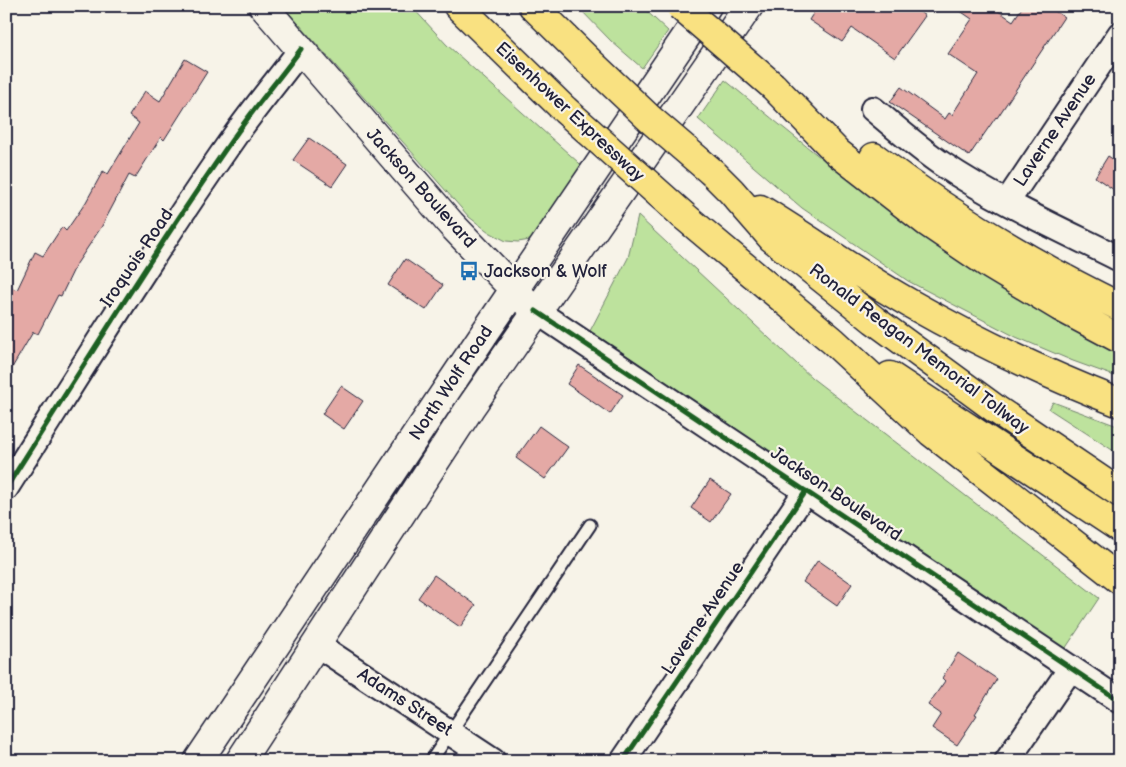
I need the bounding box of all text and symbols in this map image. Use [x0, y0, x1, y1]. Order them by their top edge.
street label: Eisenhower Expressway [491, 38, 649, 187]
street label: Laverne Avenue [1009, 69, 1101, 190]
street label: Jackson Boulevard [362, 124, 480, 252]
street label: Iroquois Road [96, 205, 178, 311]
street label: Ronald Reagan Memorial Tollway [805, 259, 1034, 439]
bus stop icon: Jackson & Wolf [458, 260, 480, 282]
place label: Jackson & Wolf [484, 261, 607, 282]
street label: North Wolf Road [405, 322, 497, 444]
street label: Jackson Boulevard [766, 442, 906, 546]
street label: Laverne Avenue [657, 557, 749, 678]
street label: Adams Street [354, 664, 457, 741]

